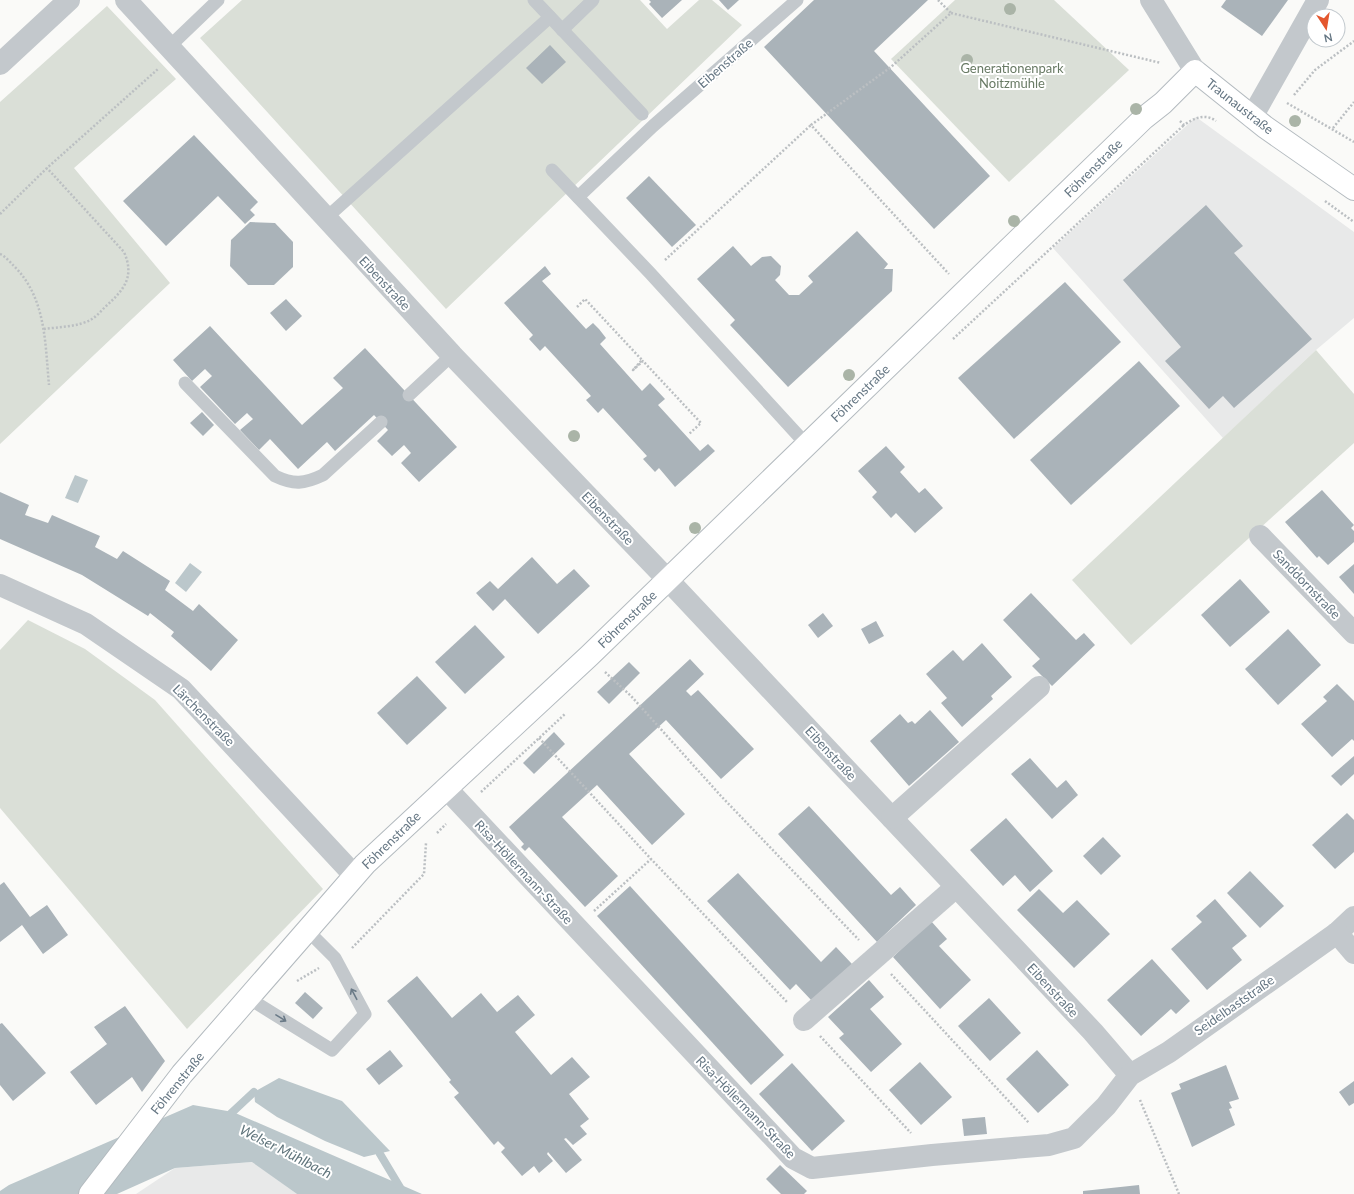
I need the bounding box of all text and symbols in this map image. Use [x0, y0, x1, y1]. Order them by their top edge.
north arrow [1306, 8, 1346, 48]
text: N [1323, 31, 1334, 46]
street label: Eibenstraße [694, 35, 756, 91]
park label: Generationenpark Noitzmühle [960, 60, 1064, 91]
street label: Traunaustraße [1203, 75, 1277, 137]
street label: Föhrenstraße [1061, 135, 1126, 200]
street label: Eibenstraße [356, 253, 414, 313]
street label: Föhrenstraße [827, 361, 893, 425]
street label: Eibenstraße [579, 488, 637, 548]
street label: Sanddornstraße [1270, 546, 1344, 622]
street label: Föhrenstraße [594, 587, 660, 651]
street label: Lärchenstraße [170, 681, 238, 749]
street label: Eibenstraße [802, 723, 860, 783]
street label: Föhrenstraße [358, 808, 424, 872]
street label: Risa-Höllermann-Straße [472, 817, 576, 927]
street label: Eibenstraße [1024, 960, 1082, 1020]
street label: Seidelbaststraße [1191, 971, 1277, 1039]
one-way arrow [350, 989, 358, 1001]
one-way arrow [275, 1015, 287, 1023]
street label: Föhrenstraße [147, 1048, 207, 1117]
street label: Risa-Höllermann-Straße [693, 1052, 799, 1162]
water label: Welser Mühlbach [237, 1121, 335, 1181]

